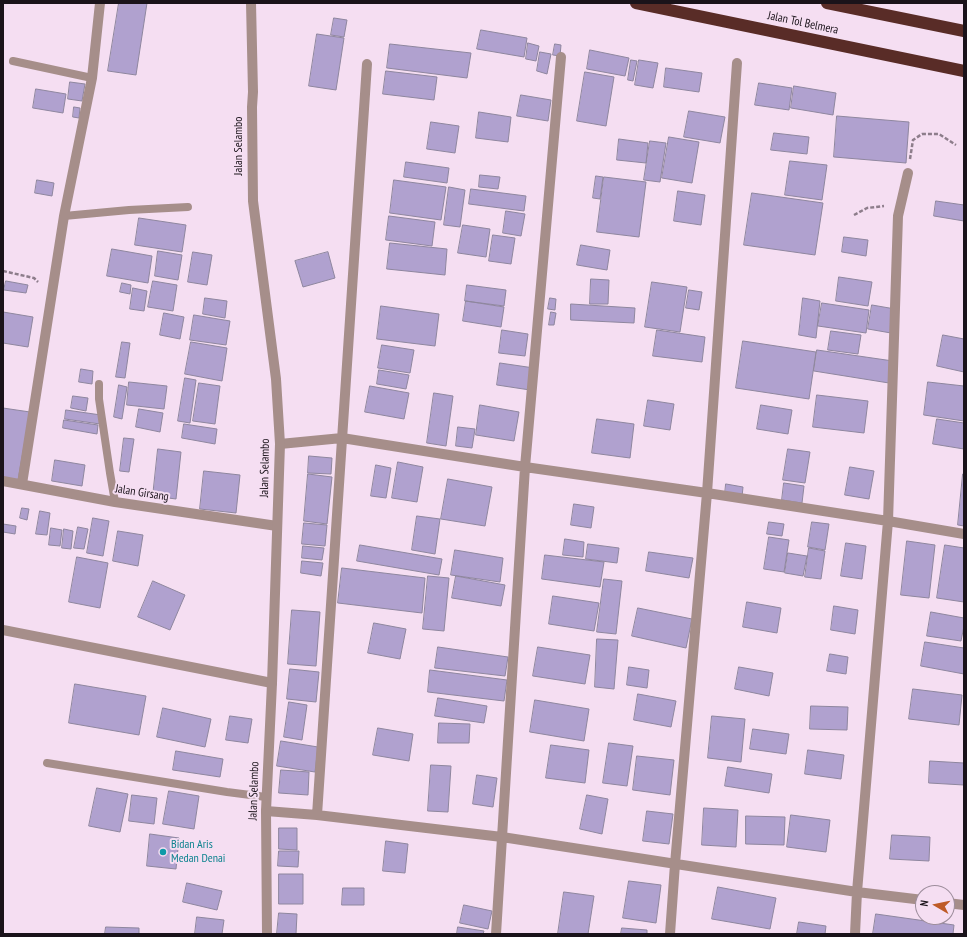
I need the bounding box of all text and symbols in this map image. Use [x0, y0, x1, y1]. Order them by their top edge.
street label: Jalan Tol Belmera [766, 8, 840, 38]
street label: Jalan Selambo [232, 117, 246, 175]
street label: Jalan Selambo [257, 438, 273, 498]
street label: Jalan Girsang [114, 482, 170, 504]
street label: Jalan Selambo [246, 761, 262, 821]
place label: Bidan Aris Medan Denai [171, 838, 225, 866]
marker: Bidan Aris Medan Denai [158, 847, 168, 857]
north arrow [915, 885, 955, 925]
text: N [917, 899, 932, 907]

